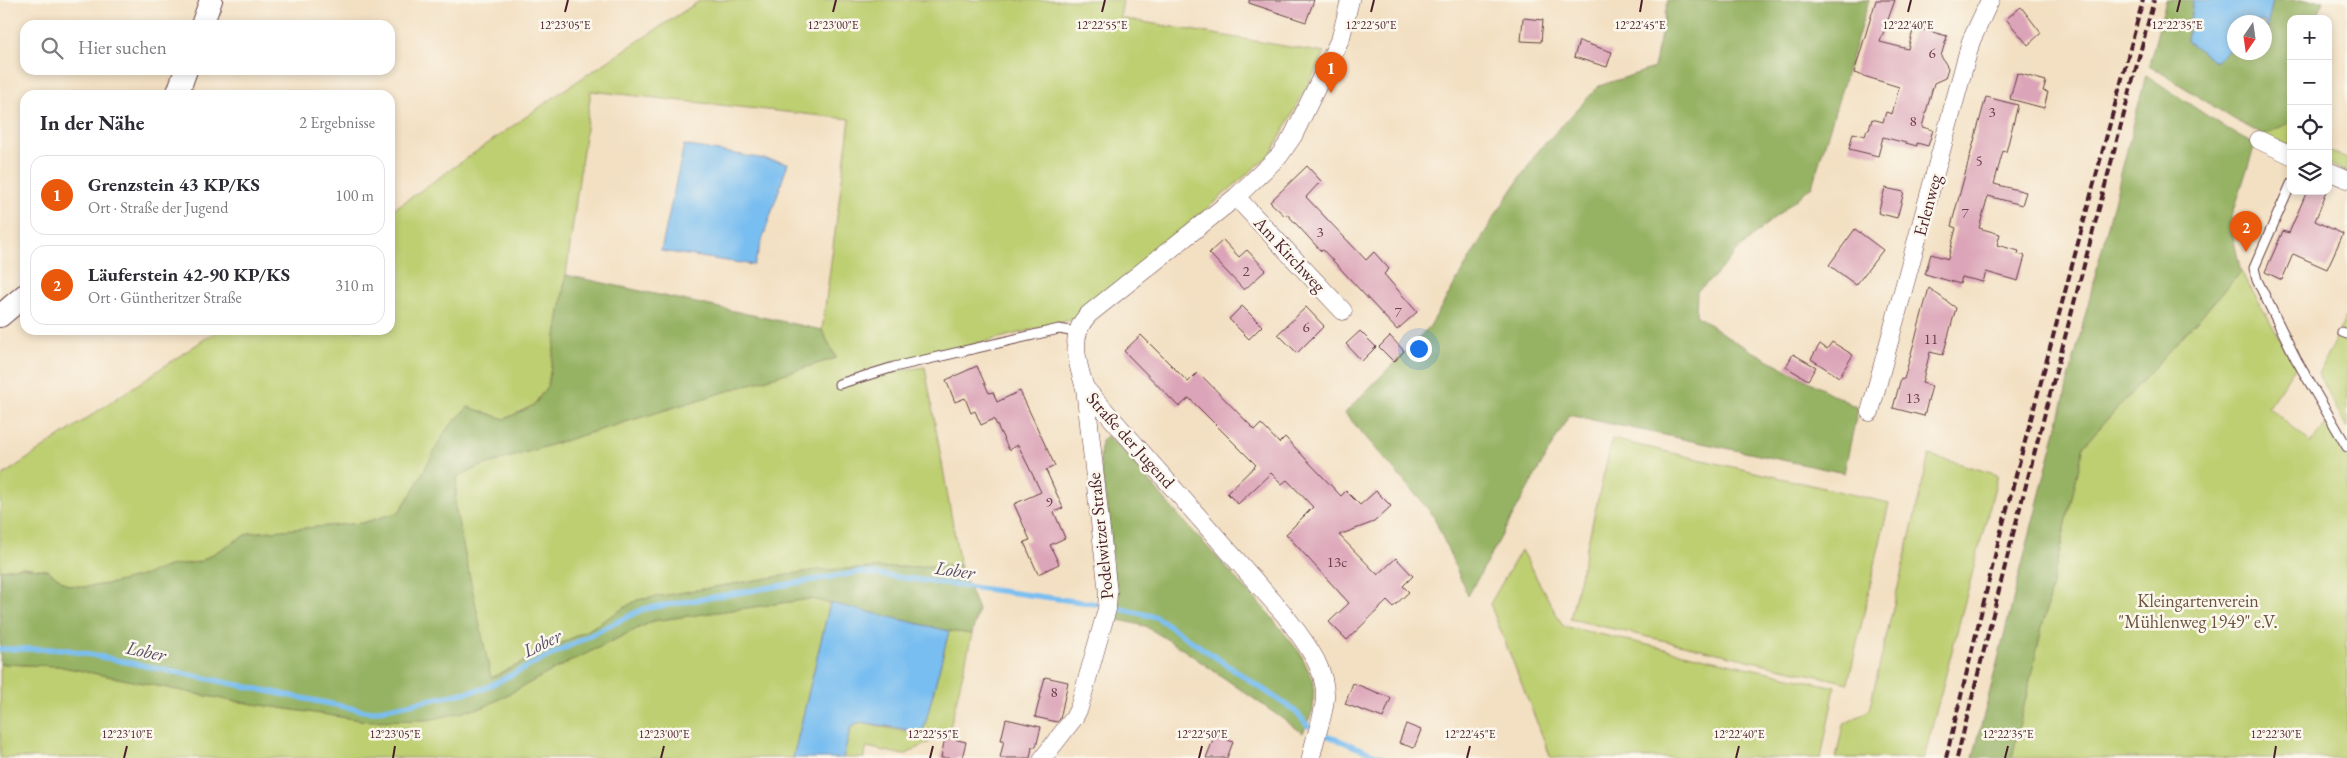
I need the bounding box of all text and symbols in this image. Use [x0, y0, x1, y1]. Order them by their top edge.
north arrow [2227, 15, 2272, 60]
map controls [2287, 15, 2332, 195]
button: + [2287, 15, 2332, 60]
text: 12°23'05"E [539, 17, 591, 33]
text: 12°23'00"E [807, 17, 859, 33]
text: 12°22'55"E [1076, 17, 1128, 33]
text: 12°22'50"E [1345, 17, 1397, 33]
text: 12°22'45"E [1614, 17, 1666, 33]
text: 12°22'40"E [1882, 17, 1934, 33]
text: 12°22'35"E [2151, 17, 2203, 33]
search box [20, 20, 395, 75]
icon: search [38, 34, 66, 62]
text: Hier suchen [78, 35, 167, 60]
house number: 6 [1928, 43, 1936, 62]
pin: 1 [1315, 52, 1347, 93]
button: − [2287, 60, 2332, 105]
house number: 3 [1988, 102, 1996, 121]
button: locate [2287, 105, 2332, 150]
text: In der Nähe [40, 109, 145, 136]
house number: 8 [1909, 111, 1917, 130]
text: 2 Ergebnisse [299, 112, 375, 133]
button: layers [2287, 150, 2332, 195]
house number: 5 [1975, 151, 1983, 170]
street label: Erlenweg [1908, 171, 1946, 239]
text: Grenzstein 43 KP/KS [88, 172, 260, 197]
text: 1 [53, 185, 61, 206]
text: 100 m [335, 185, 374, 206]
text: Ort · Straße der Jugend [88, 197, 228, 218]
house number: 7 [1961, 203, 1969, 222]
street label: Am Kirchweg [1248, 210, 1331, 297]
pin: 2 [2230, 211, 2262, 252]
house number: 3 [1316, 222, 1324, 241]
house number: 2 [1242, 261, 1250, 280]
text: Läuferstein 42-90 KP/KS [88, 262, 290, 287]
text: 2 [53, 275, 61, 296]
text: 310 m [335, 275, 374, 296]
text: Ort · Güntheritzer Straße [88, 287, 242, 308]
house number: 7 [1394, 302, 1402, 321]
house number: 6 [1302, 317, 1310, 336]
house number: 11 [1924, 329, 1938, 348]
your location [1406, 336, 1432, 362]
street label: Straße der Jugend [1082, 387, 1181, 494]
house number: 13 [1906, 388, 1920, 407]
street label: Podelwitzer Straße [1082, 471, 1118, 601]
house number: 9 [1045, 492, 1053, 511]
house number: 13c [1327, 552, 1347, 571]
water label: Lober [932, 555, 977, 585]
park label: Kleingartenverein "Mühlenweg 1949" e.V. [2118, 589, 2278, 633]
water label: Lober [518, 623, 566, 663]
water label: Lober [123, 634, 169, 668]
house number: 8 [1050, 682, 1058, 701]
text: 12°23'10"E [101, 726, 153, 742]
text: 12°23'05"E [369, 726, 421, 742]
text: 12°23'00"E [638, 726, 690, 742]
text: 12°22'55"E [907, 726, 959, 742]
text: 12°22'50"E [1176, 726, 1228, 742]
text: 12°22'45"E [1444, 726, 1496, 742]
text: 12°22'40"E [1713, 726, 1765, 742]
text: 12°22'35"E [1982, 726, 2034, 742]
text: 12°22'30"E [2250, 726, 2302, 742]

